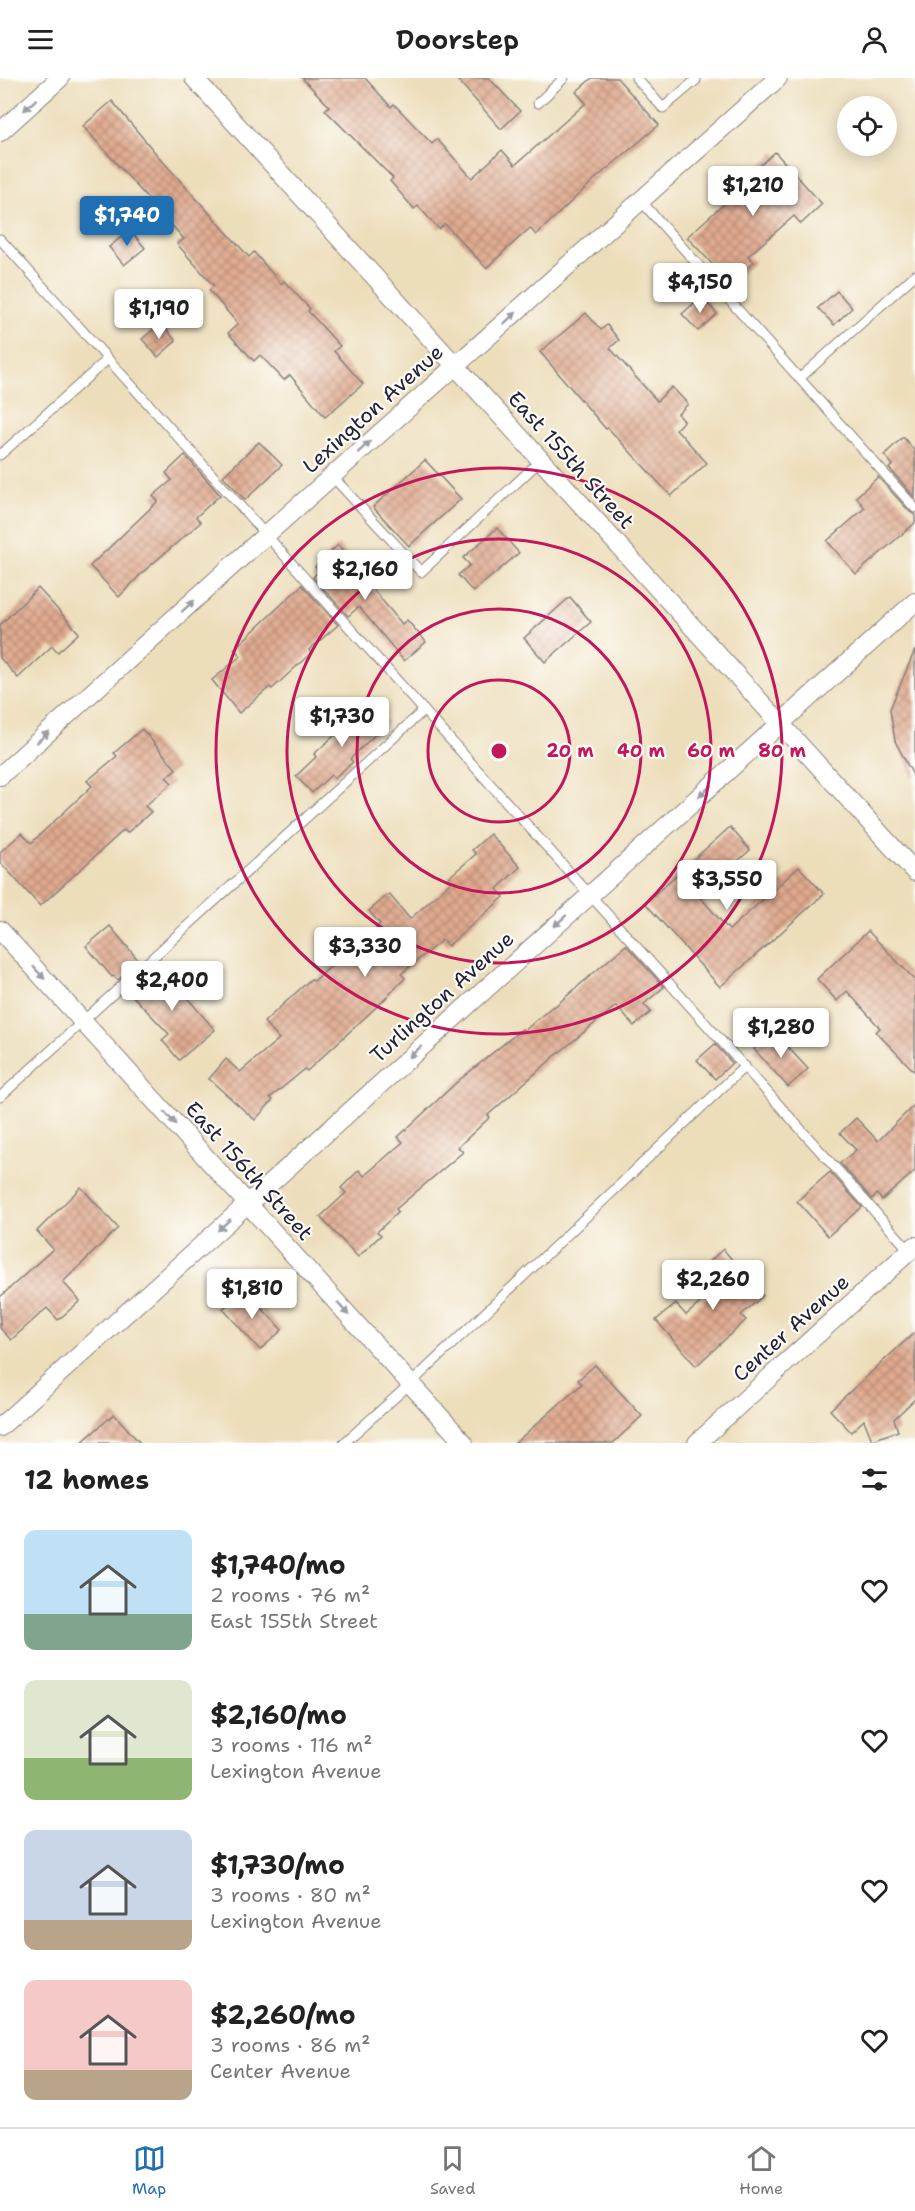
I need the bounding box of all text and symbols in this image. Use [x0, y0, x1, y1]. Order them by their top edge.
text: Doorstep [396, 21, 519, 58]
icon: menu [24, 23, 57, 56]
icon: person [858, 23, 891, 56]
map controls [837, 96, 897, 156]
button: locate [837, 96, 897, 156]
one-way arrow [23, 98, 38, 111]
pin: $1,210 [704, 166, 802, 217]
text: $1,210 [722, 172, 784, 198]
pin: $1,740 [78, 196, 176, 247]
text: $1,740 [94, 202, 160, 228]
pin: $4,150 [651, 263, 749, 314]
text: $4,150 [667, 269, 733, 295]
pin: $1,190 [110, 289, 208, 340]
text: $1,190 [128, 295, 190, 321]
one-way arrow [502, 312, 517, 325]
street label: Lexington Avenue [297, 338, 449, 480]
street label: East 155th Street [502, 385, 640, 535]
one-way arrow [356, 441, 371, 454]
pin: $2,160 [316, 550, 414, 601]
text: $2,160 [331, 556, 399, 582]
one-way arrow [180, 600, 195, 613]
pin: $1,730 [293, 697, 391, 748]
text: $1,730 [309, 703, 375, 729]
one-way arrow [36, 730, 51, 744]
text: 20 m [546, 739, 594, 763]
text: 40 m [617, 739, 665, 763]
text: 60 m [687, 739, 735, 763]
text: 80 m [758, 739, 806, 763]
centre of rings [489, 741, 509, 761]
one-way arrow [698, 784, 713, 797]
pin: $3,550 [678, 860, 776, 911]
text: $3,550 [691, 866, 763, 892]
one-way arrow [553, 914, 568, 927]
street label: Turlington Avenue [364, 925, 520, 1069]
pin: $3,330 [316, 927, 414, 978]
text: $3,330 [328, 933, 402, 959]
pin: $2,400 [123, 961, 221, 1012]
one-way arrow [32, 965, 45, 980]
text: $2,400 [135, 967, 209, 993]
pin: $1,280 [732, 1008, 830, 1059]
text: $1,280 [747, 1014, 815, 1040]
one-way arrow [408, 1045, 423, 1059]
street label: East 156th Street [179, 1095, 319, 1247]
one-way arrow [163, 1110, 177, 1125]
one-way arrow [217, 1218, 232, 1231]
pin: $2,260 [664, 1260, 762, 1311]
text: $2,260 [676, 1266, 750, 1292]
street label: Center Avenue [727, 1268, 855, 1388]
pin: $1,810 [203, 1269, 301, 1320]
text: $1,810 [221, 1275, 283, 1301]
one-way arrow [336, 1301, 349, 1316]
text: 12 homes [24, 1462, 149, 1497]
icon: filters [858, 1463, 891, 1496]
text: $1,740/mo [210, 1547, 346, 1582]
icon: home [72, 1554, 144, 1626]
icon: heart [858, 1574, 891, 1607]
text: 2 rooms · 76 m² [210, 1582, 370, 1608]
text: East 155th Street [210, 1608, 378, 1634]
text: $2,160/mo [210, 1697, 347, 1732]
icon: home [72, 1704, 144, 1776]
icon: heart [858, 1724, 891, 1757]
text: 3 rooms · 116 m² [210, 1732, 372, 1758]
text: Lexington Avenue [210, 1758, 382, 1784]
text: $1,730/mo [210, 1847, 345, 1882]
icon: home [72, 1854, 144, 1926]
icon: heart [858, 1874, 891, 1907]
text: 3 rooms · 80 m² [210, 1882, 371, 1908]
text: Lexington Avenue [210, 1908, 382, 1934]
text: $2,260/mo [210, 1997, 356, 2032]
icon: home [72, 2004, 144, 2076]
icon: heart [858, 2024, 891, 2057]
text: 3 rooms · 86 m² [210, 2032, 370, 2058]
text: Center Avenue [210, 2058, 351, 2084]
tab: Map [132, 2142, 166, 2199]
tab: Saved [430, 2142, 475, 2199]
tab: Home [739, 2142, 783, 2199]

